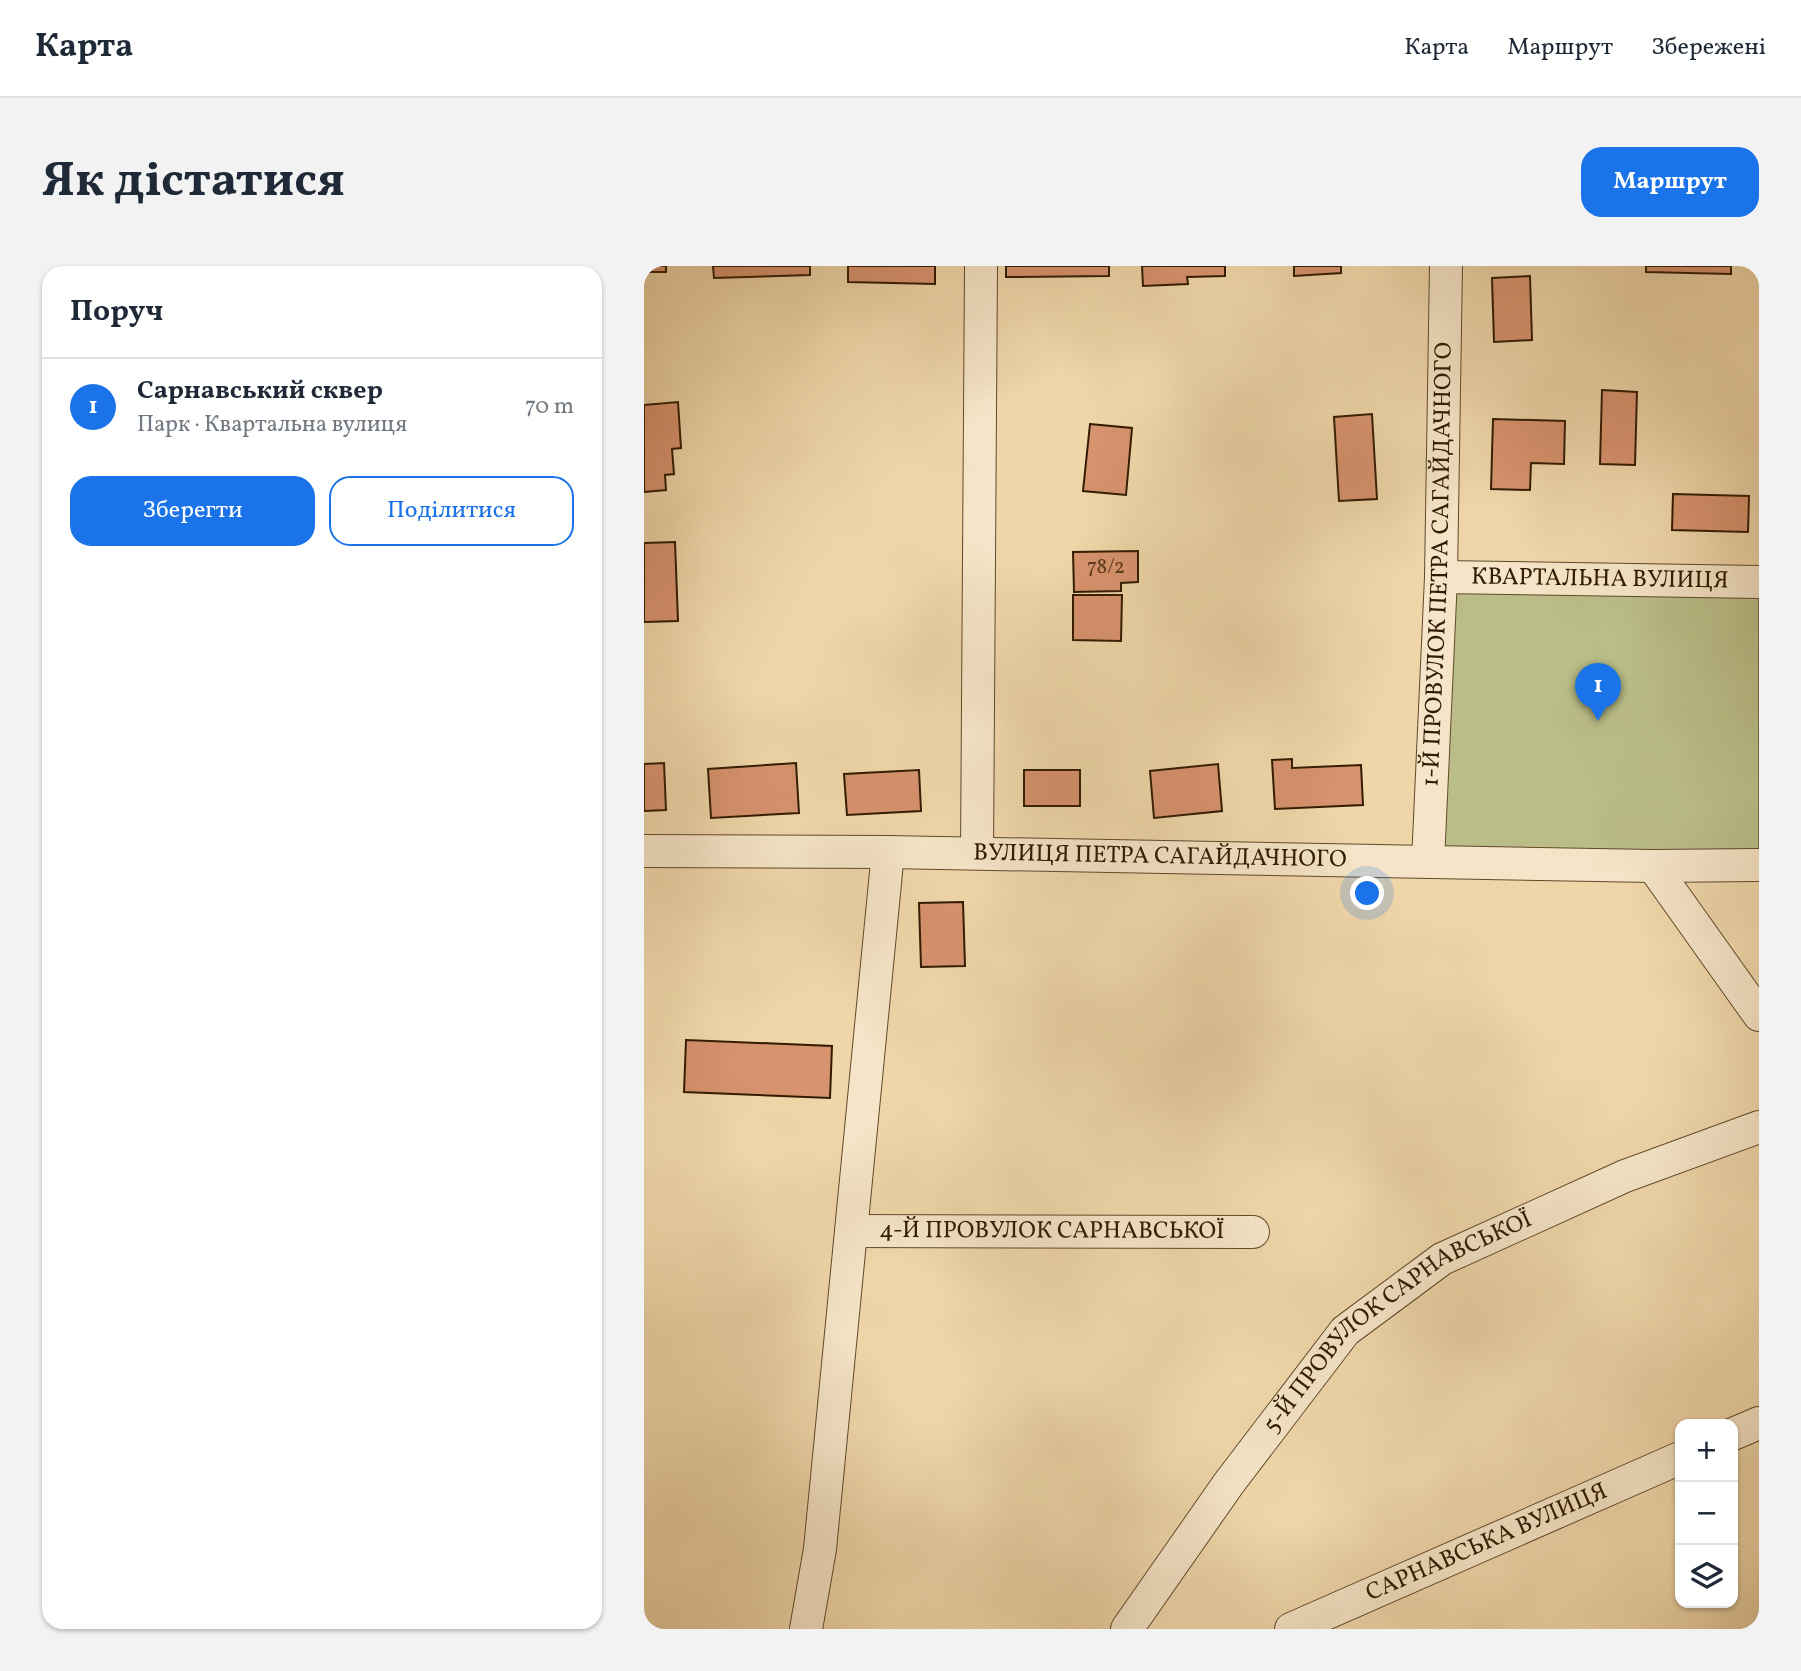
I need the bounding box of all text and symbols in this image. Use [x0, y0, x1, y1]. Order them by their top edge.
text: Карта [35, 25, 133, 71]
text: Карта [1404, 31, 1469, 65]
text: Маршрут [1507, 31, 1613, 65]
text: Збережені [1651, 31, 1766, 65]
button: Маршрут [1581, 147, 1759, 217]
text: Як дістатися [42, 148, 345, 217]
text: Поруч [70, 291, 163, 333]
street label: 1-Й ПРОВУЛОК ПЕТРА САГАЙДАЧНОГО [1414, 342, 1462, 787]
text: Сарнавський сквер [137, 373, 383, 409]
text: 1 [88, 391, 98, 423]
text: 70 m [525, 391, 574, 423]
text: Парк · Квартальна вулиця [137, 409, 407, 441]
button: Зберегти [70, 476, 315, 546]
button: Поділитися [329, 476, 574, 546]
house number: 78/2 [1087, 553, 1125, 582]
street label: КВАРТАЛЬНА ВУЛИЦЯ [1471, 560, 1729, 599]
pin: 1 [1575, 663, 1621, 721]
street label: ВУЛИЦЯ ПЕТРА САГАЙДАЧНОГО [973, 837, 1347, 877]
your location [1350, 876, 1384, 910]
street label: 5-Й ПРОВУЛОК САРНАВСЬКОЇ [1256, 1203, 1538, 1441]
street label: 4-Й ПРОВУЛОК САРНАВСЬКОЇ [879, 1214, 1225, 1249]
map controls [1675, 1419, 1738, 1608]
button: + [1675, 1419, 1738, 1482]
street label: САРНАВСЬКА ВУЛИЦЯ [1361, 1475, 1613, 1611]
button: − [1675, 1482, 1738, 1545]
button: layers [1675, 1545, 1738, 1608]

